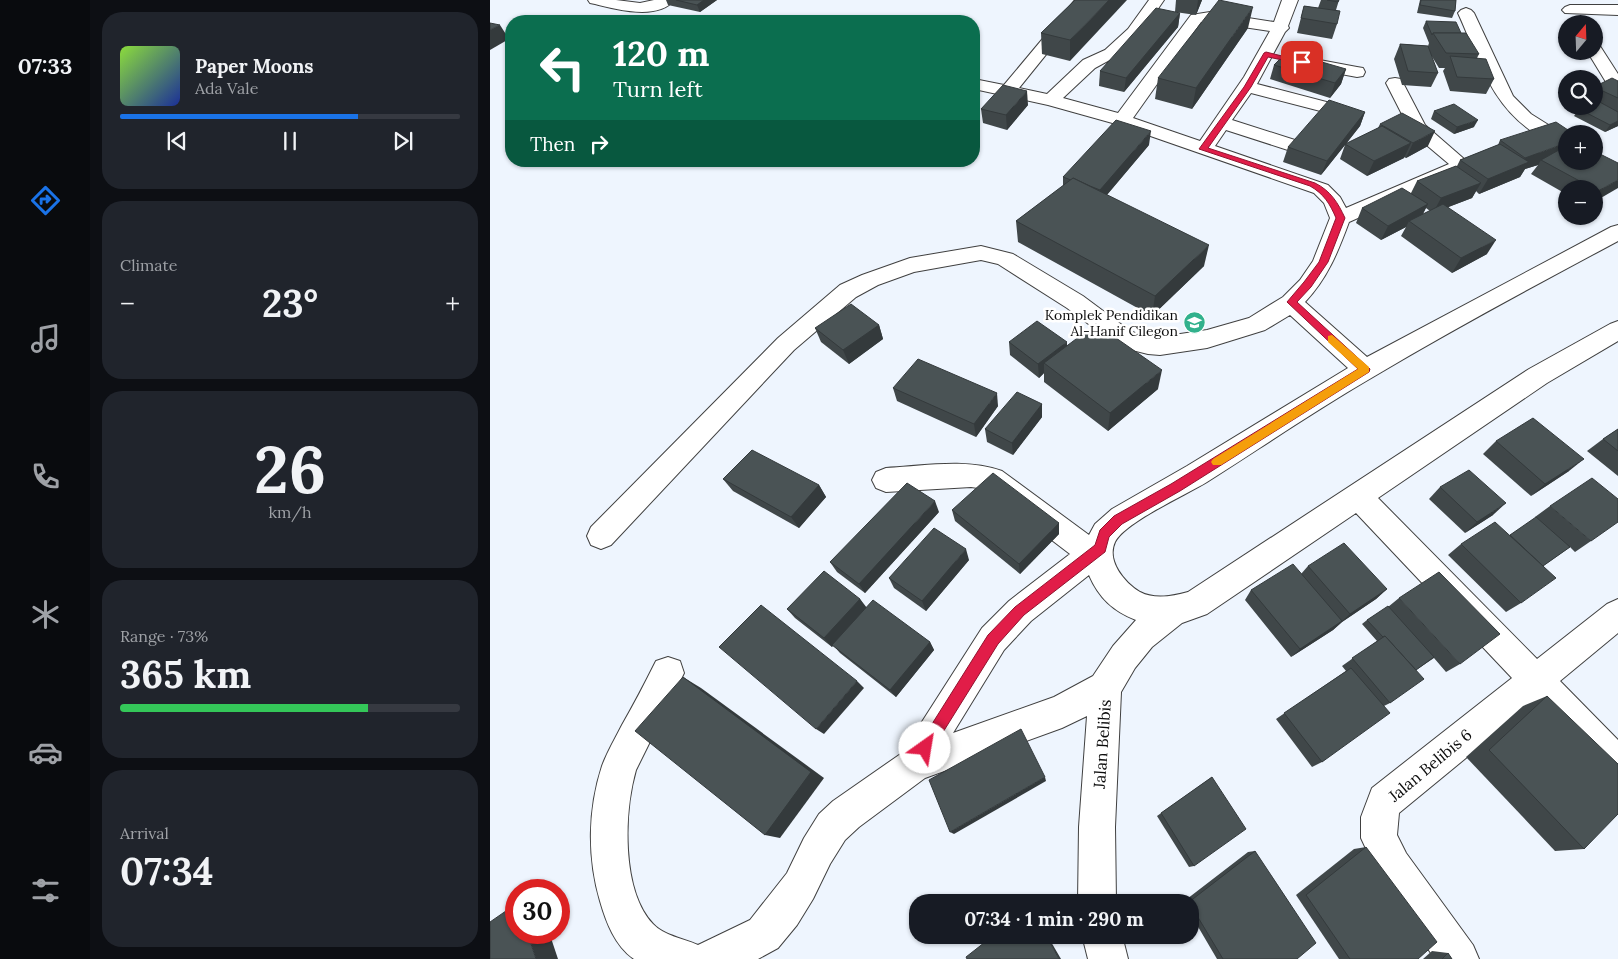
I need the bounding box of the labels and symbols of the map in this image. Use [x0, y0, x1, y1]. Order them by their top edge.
north arrow [1558, 15, 1602, 60]
pin [1281, 41, 1323, 83]
place label: Komplek Pendidikan Al-Hanif Cilegon [1045, 306, 1178, 340]
school or university icon: Komplek Pendidikan Al-Hanif Cilegon [1182, 311, 1206, 335]
street label: Jalan Belibis [1089, 699, 1115, 790]
position arrow [898, 721, 950, 773]
street label: Jalan Belibis 6 [1383, 724, 1476, 806]
speed limit sign: 30 [505, 879, 570, 944]

